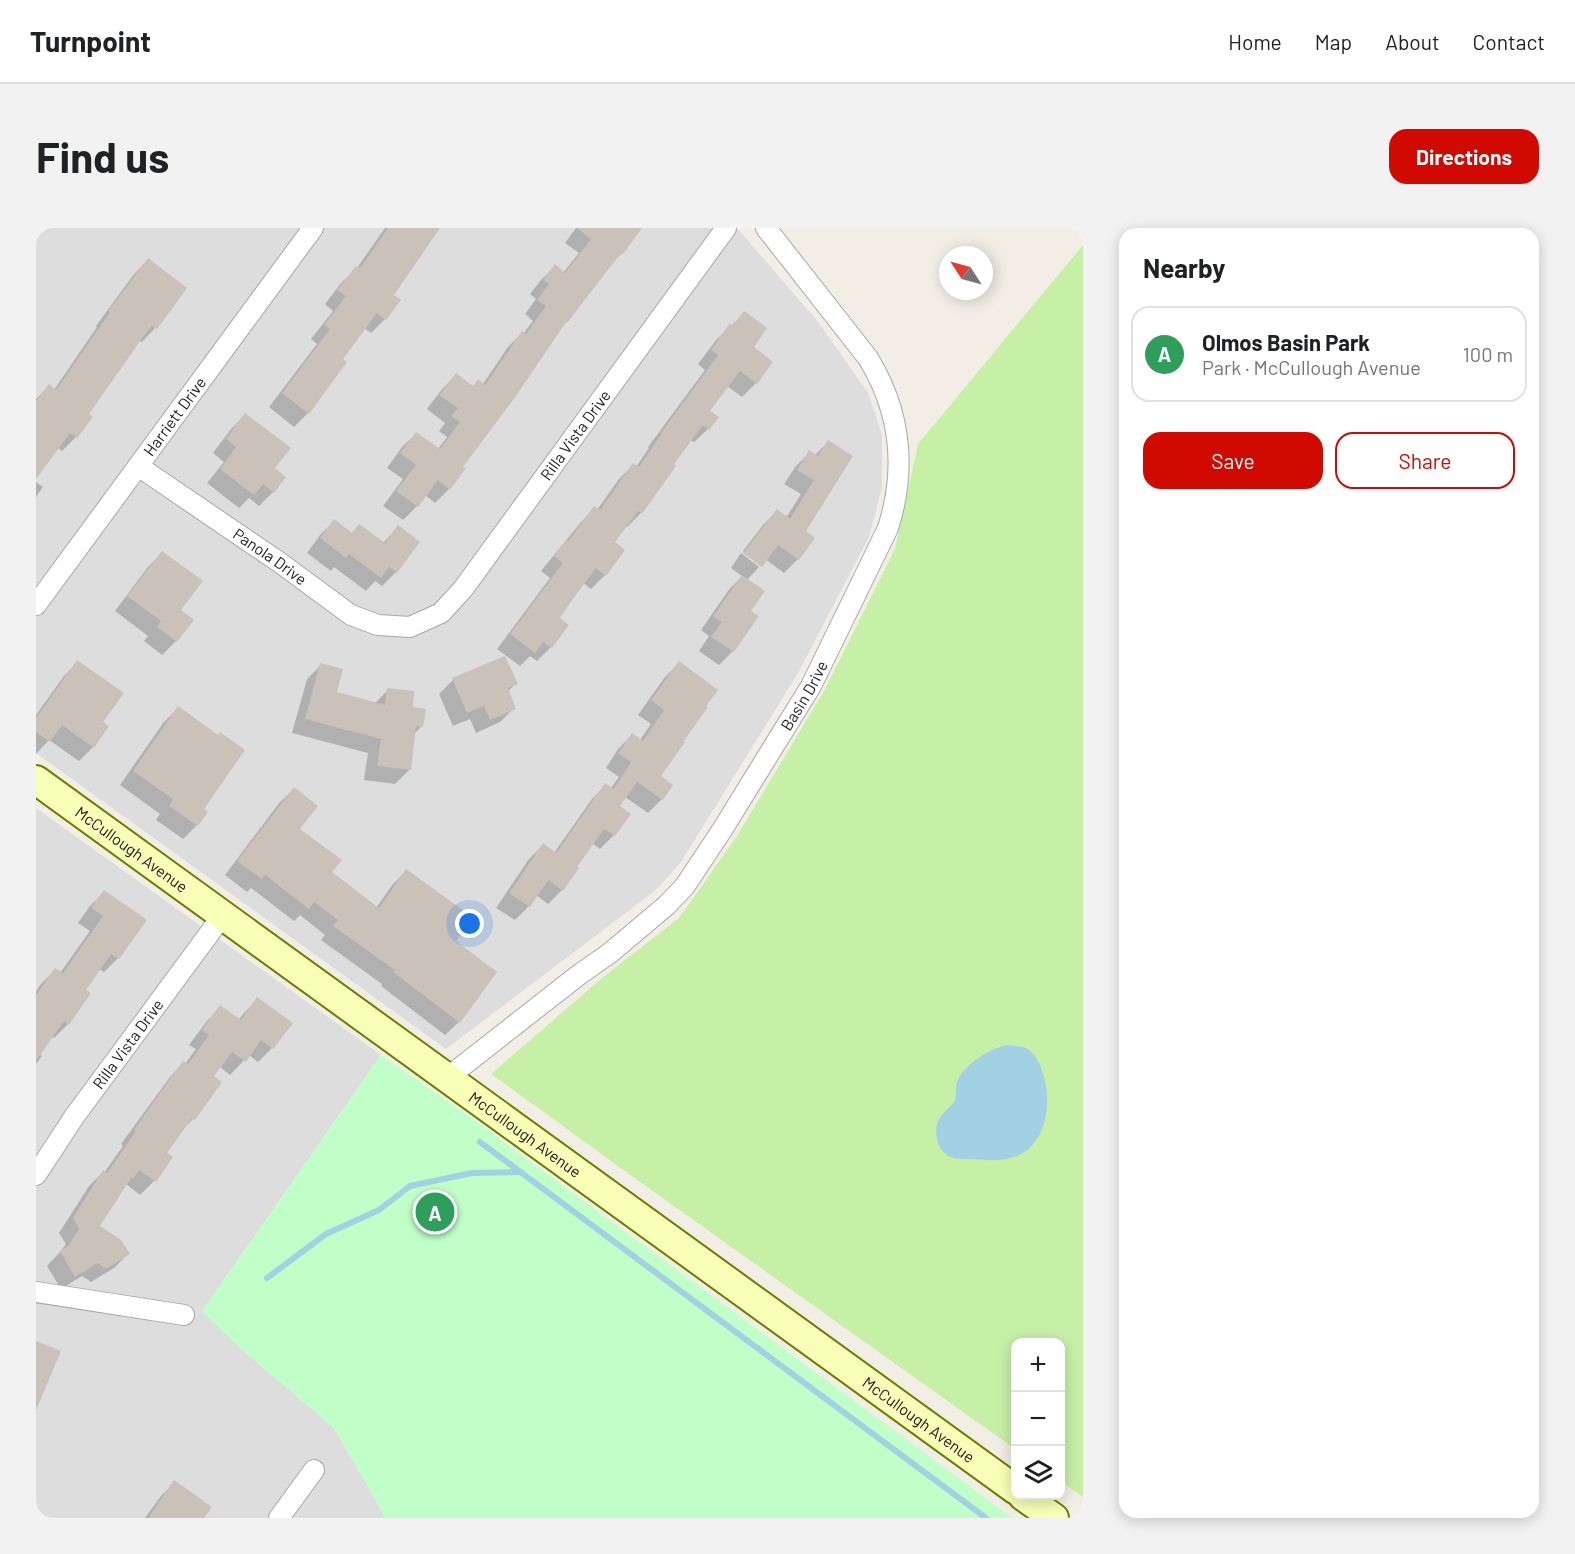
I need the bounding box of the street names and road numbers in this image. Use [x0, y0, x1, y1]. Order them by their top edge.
street label: Harriett Drive [139, 373, 209, 459]
street label: Rilla Vista Drive [536, 386, 614, 483]
street label: Panola Drive [230, 524, 311, 588]
street label: Basin Drive [776, 657, 831, 733]
street label: McCullough Avenue [72, 802, 192, 896]
street label: Rilla Vista Drive [88, 995, 167, 1092]
street label: McCullough Avenue [466, 1087, 585, 1181]
street label: McCullough Avenue [859, 1372, 979, 1466]

